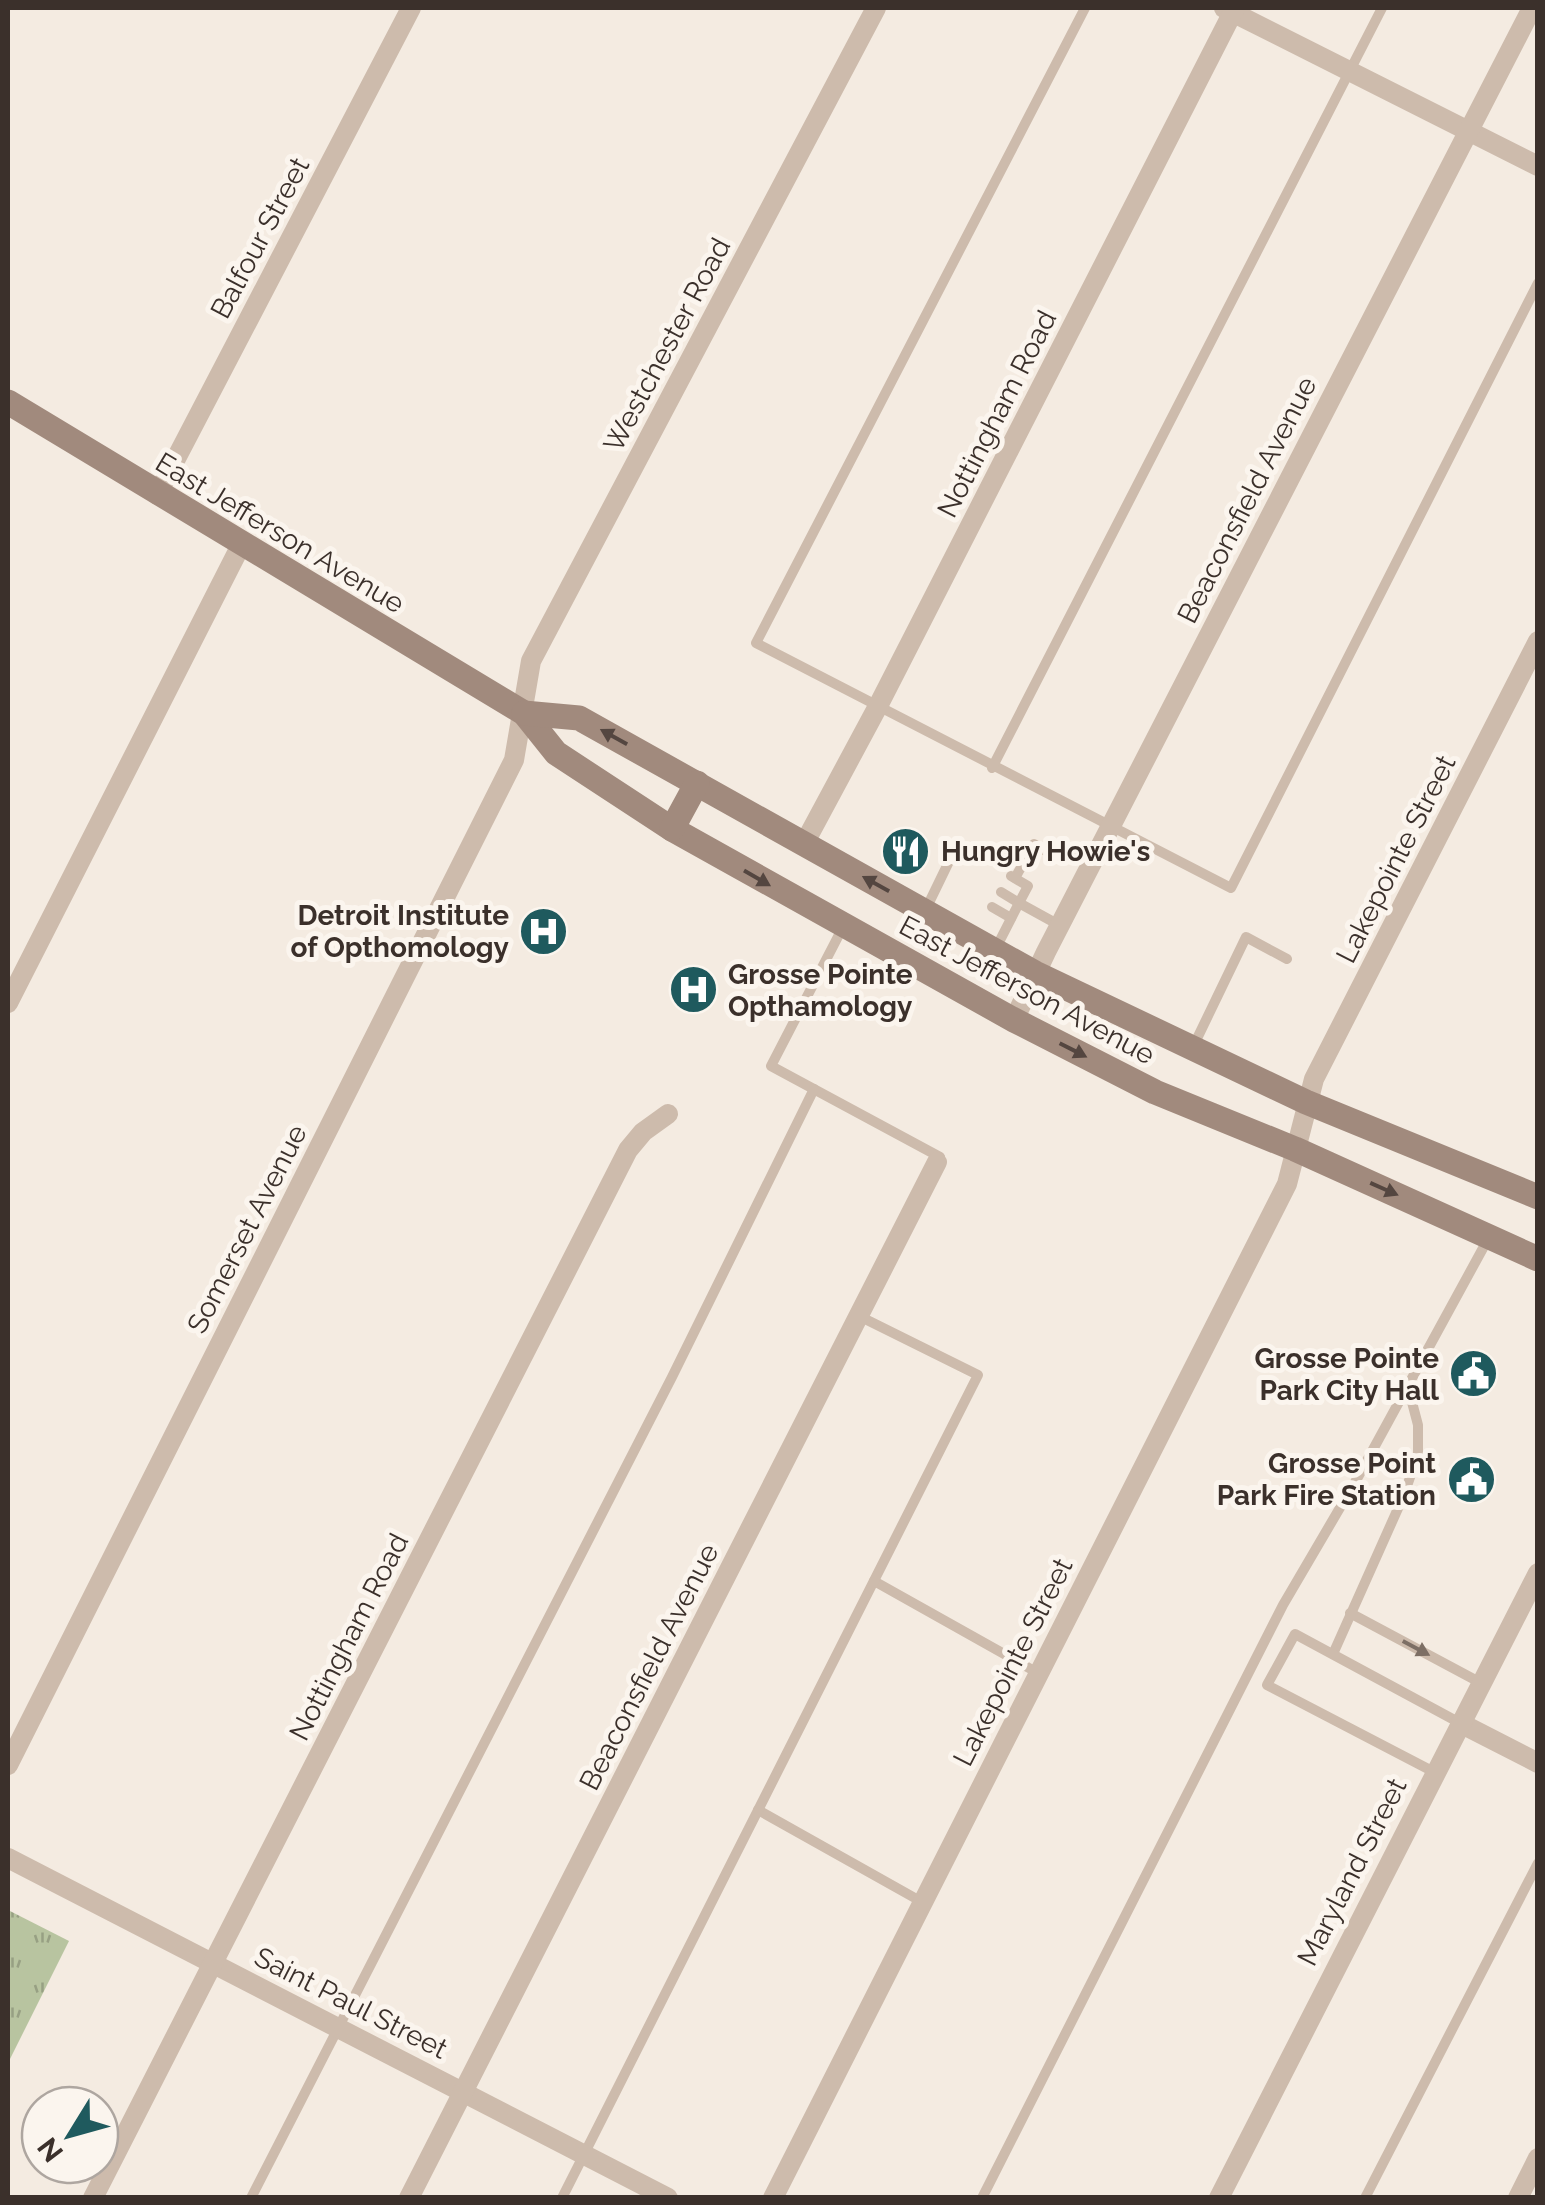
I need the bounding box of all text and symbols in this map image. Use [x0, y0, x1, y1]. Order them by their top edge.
street label: Balfour Street [204, 151, 317, 324]
street label: Westchester Road [597, 233, 737, 457]
street label: Nottingham Road [931, 305, 1063, 523]
street label: Beaconsfield Avenue [1171, 371, 1323, 629]
street label: East Jefferson Avenue [150, 446, 410, 620]
one-way arrow [600, 729, 628, 747]
street label: Lakepointe Street [1329, 749, 1463, 968]
restaurant icon: Hungry Howie's [880, 825, 932, 877]
place label: Hungry Howie's [941, 835, 1150, 868]
one-way arrow [742, 869, 771, 886]
one-way arrow [862, 875, 891, 892]
place label: Detroit Institute of Opthomology [290, 899, 510, 964]
hospital icon: Detroit Institute of Opthomology [518, 905, 570, 957]
street label: East Jefferson Avenue [894, 909, 1160, 1071]
place label: Grosse Pointe Opthamology [728, 958, 913, 1023]
hospital icon: Grosse Pointe Opthamology [667, 964, 719, 1016]
one-way arrow [1058, 1041, 1087, 1058]
street label: Somerset Avenue [180, 1119, 314, 1339]
one-way arrow [1369, 1181, 1399, 1197]
place label: Grosse Pointe Park City Hall [1255, 1342, 1439, 1407]
public building icon: Grosse Pointe Park City Hall [1448, 1348, 1500, 1400]
place label: Grosse Point Park Fire Station [1217, 1447, 1436, 1512]
public building icon: Grosse Point Park Fire Station [1445, 1453, 1497, 1505]
street label: Nottingham Road [283, 1528, 415, 1746]
street label: Beaconsfield Avenue [573, 1538, 725, 1796]
street label: Lakepointe Street [946, 1552, 1080, 1771]
one-way arrow [1401, 1639, 1430, 1656]
street label: Maryland Street [1291, 1772, 1414, 1971]
street label: Saint Paul Street [249, 1940, 453, 2066]
north arrow [20, 2085, 120, 2185]
text: N [31, 2131, 70, 2168]

